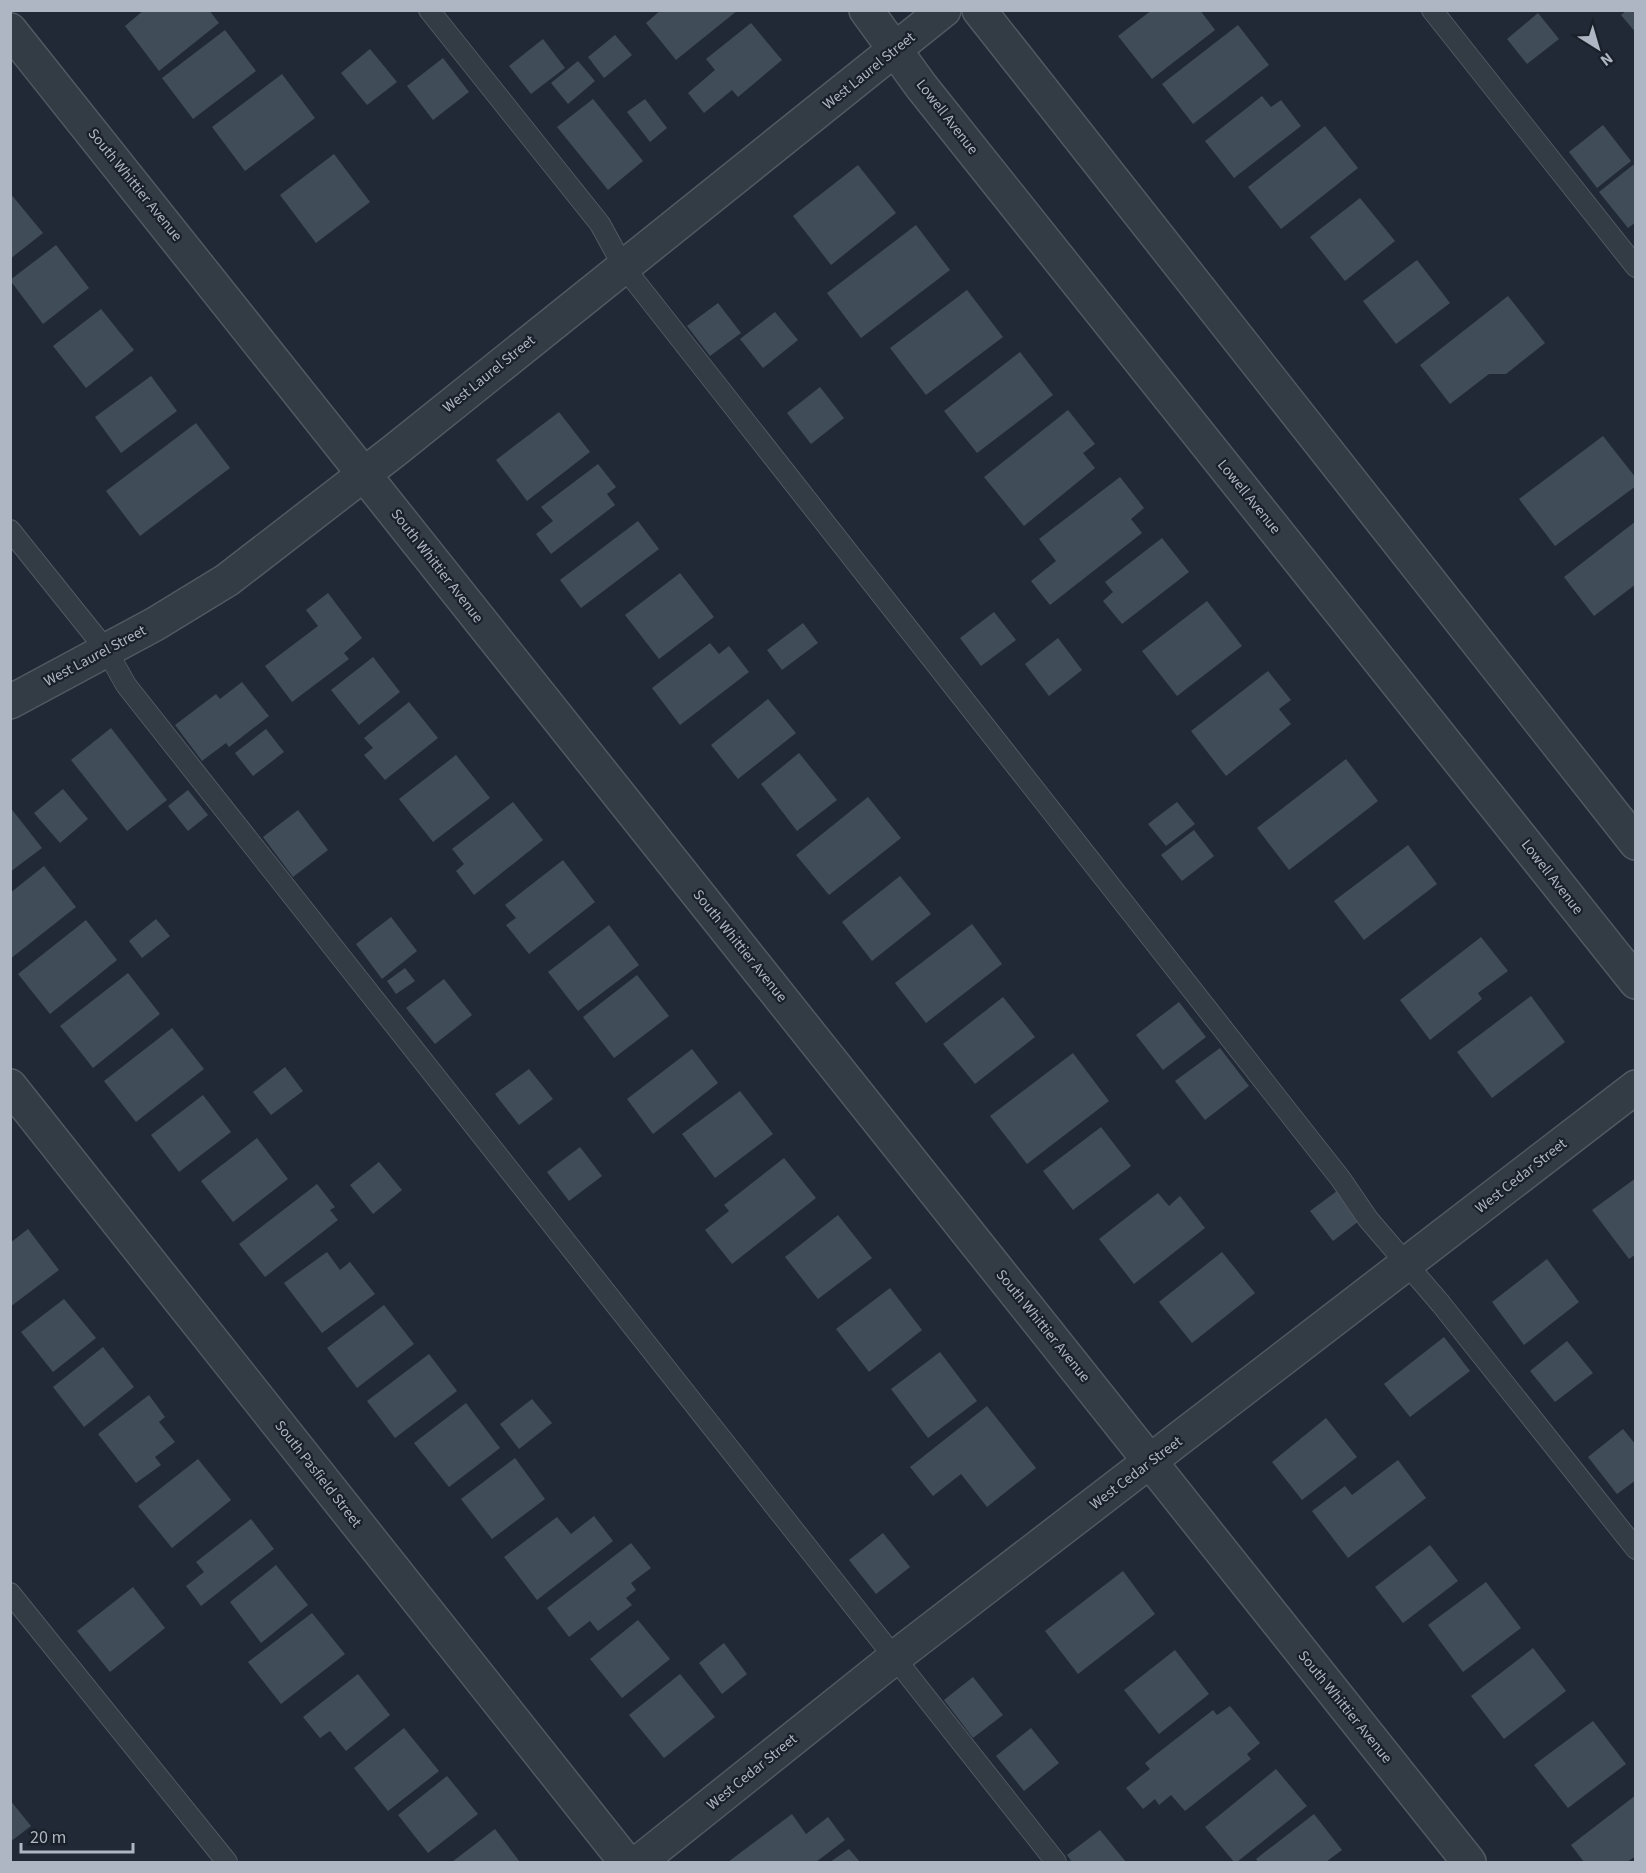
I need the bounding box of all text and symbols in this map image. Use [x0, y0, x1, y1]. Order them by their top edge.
north arrow [1568, 18, 1628, 78]
street label: West Laurel Street [818, 27, 920, 115]
text: N [1596, 47, 1617, 71]
street label: Lowell Avenue [911, 75, 983, 159]
street label: South Whittier Avenue [83, 124, 187, 246]
street label: West Laurel Street [438, 330, 540, 418]
street label: Lowell Avenue [1212, 455, 1286, 539]
street label: South Whittier Avenue [386, 505, 488, 627]
street label: West Laurel Street [40, 620, 150, 692]
street label: Lowell Avenue [1516, 835, 1588, 919]
street label: South Whittier Avenue [688, 885, 792, 1007]
street label: West Cedar Street [1471, 1134, 1571, 1218]
street label: South Whittier Avenue [991, 1265, 1095, 1387]
street label: South Pasfield Street [270, 1416, 366, 1532]
street label: West Cedar Street [1085, 1431, 1187, 1515]
street label: South Whittier Avenue [1293, 1646, 1397, 1768]
street label: West Cedar Street [702, 1729, 802, 1815]
scale bar [21, 1816, 134, 1854]
text: 20 m [30, 1825, 66, 1850]

